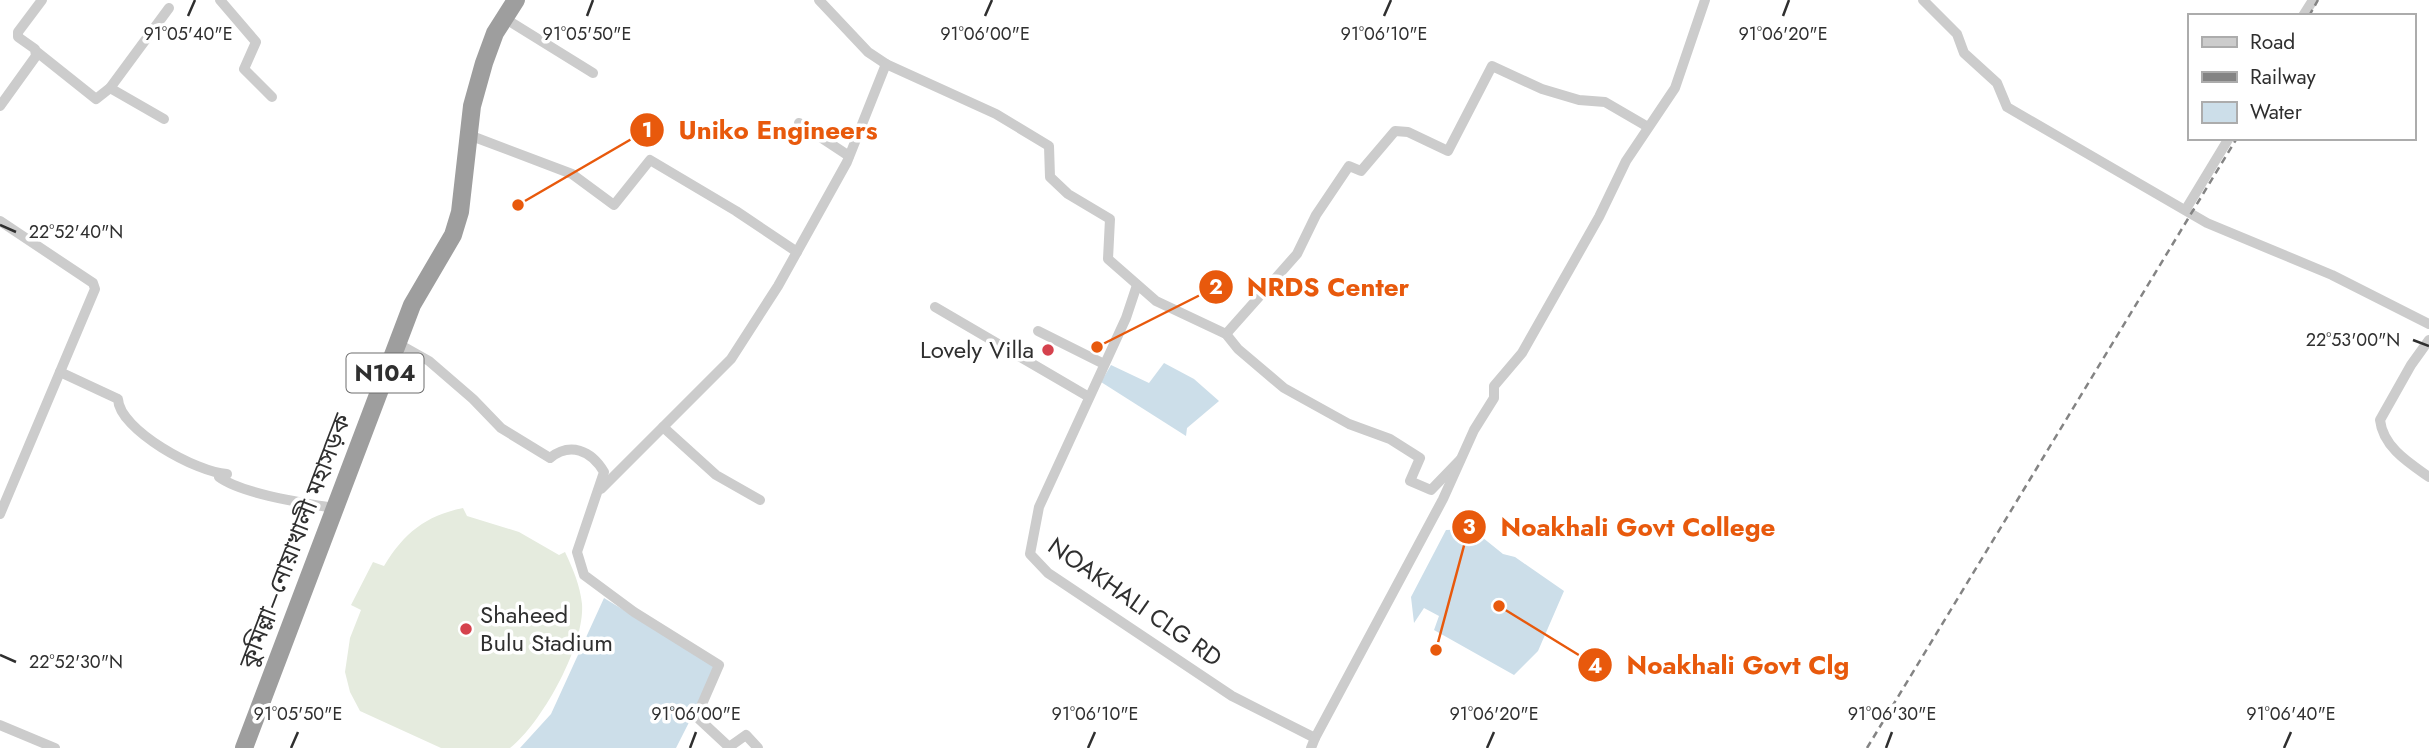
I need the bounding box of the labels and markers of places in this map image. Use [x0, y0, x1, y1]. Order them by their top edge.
callout: Uniko Engineers [629, 107, 891, 154]
callout: NRDS Center [1198, 263, 1424, 310]
place label: Lovely Villa [920, 332, 1034, 367]
marker: Lovely Villa [1040, 342, 1056, 358]
callout: Noakhali Govt College [1451, 503, 1789, 550]
place label: Shaheed Bulu Stadium [480, 597, 613, 660]
marker: Shaheed Bulu Stadium [458, 621, 474, 637]
callout: Noakhali Govt Clg [1577, 642, 1863, 689]

